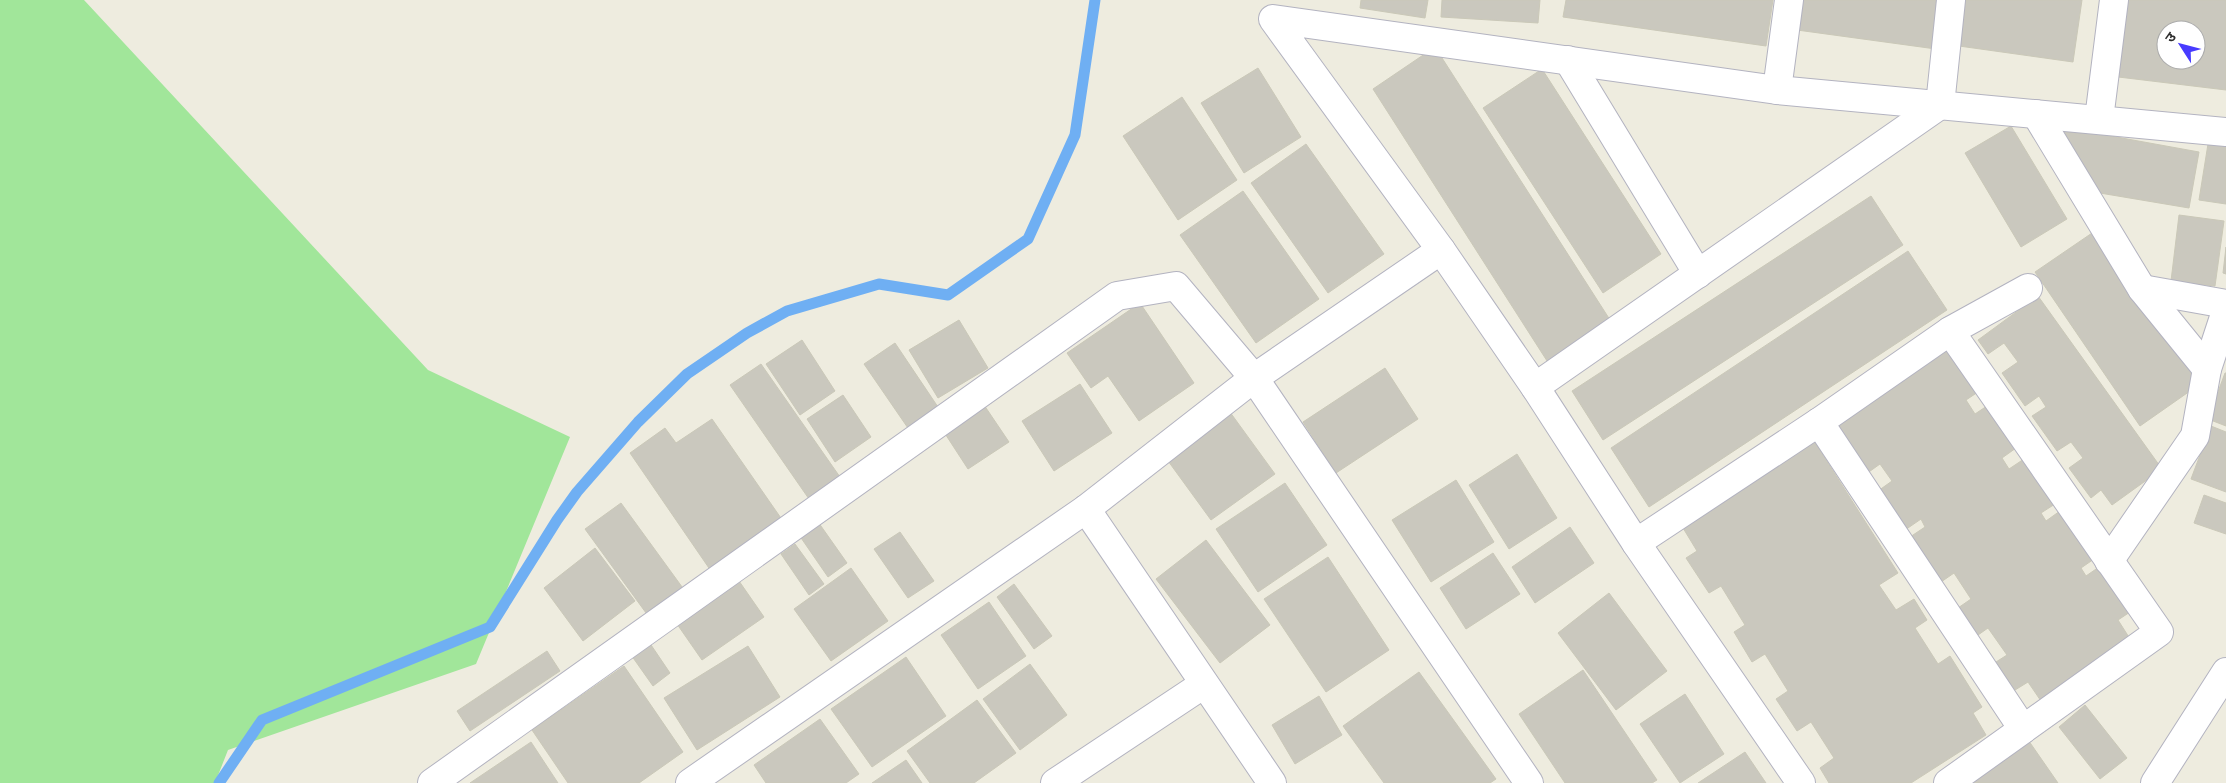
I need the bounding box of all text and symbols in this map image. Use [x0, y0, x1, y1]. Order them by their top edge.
north arrow [2156, 20, 2206, 70]
text: उ [2162, 29, 2181, 47]

